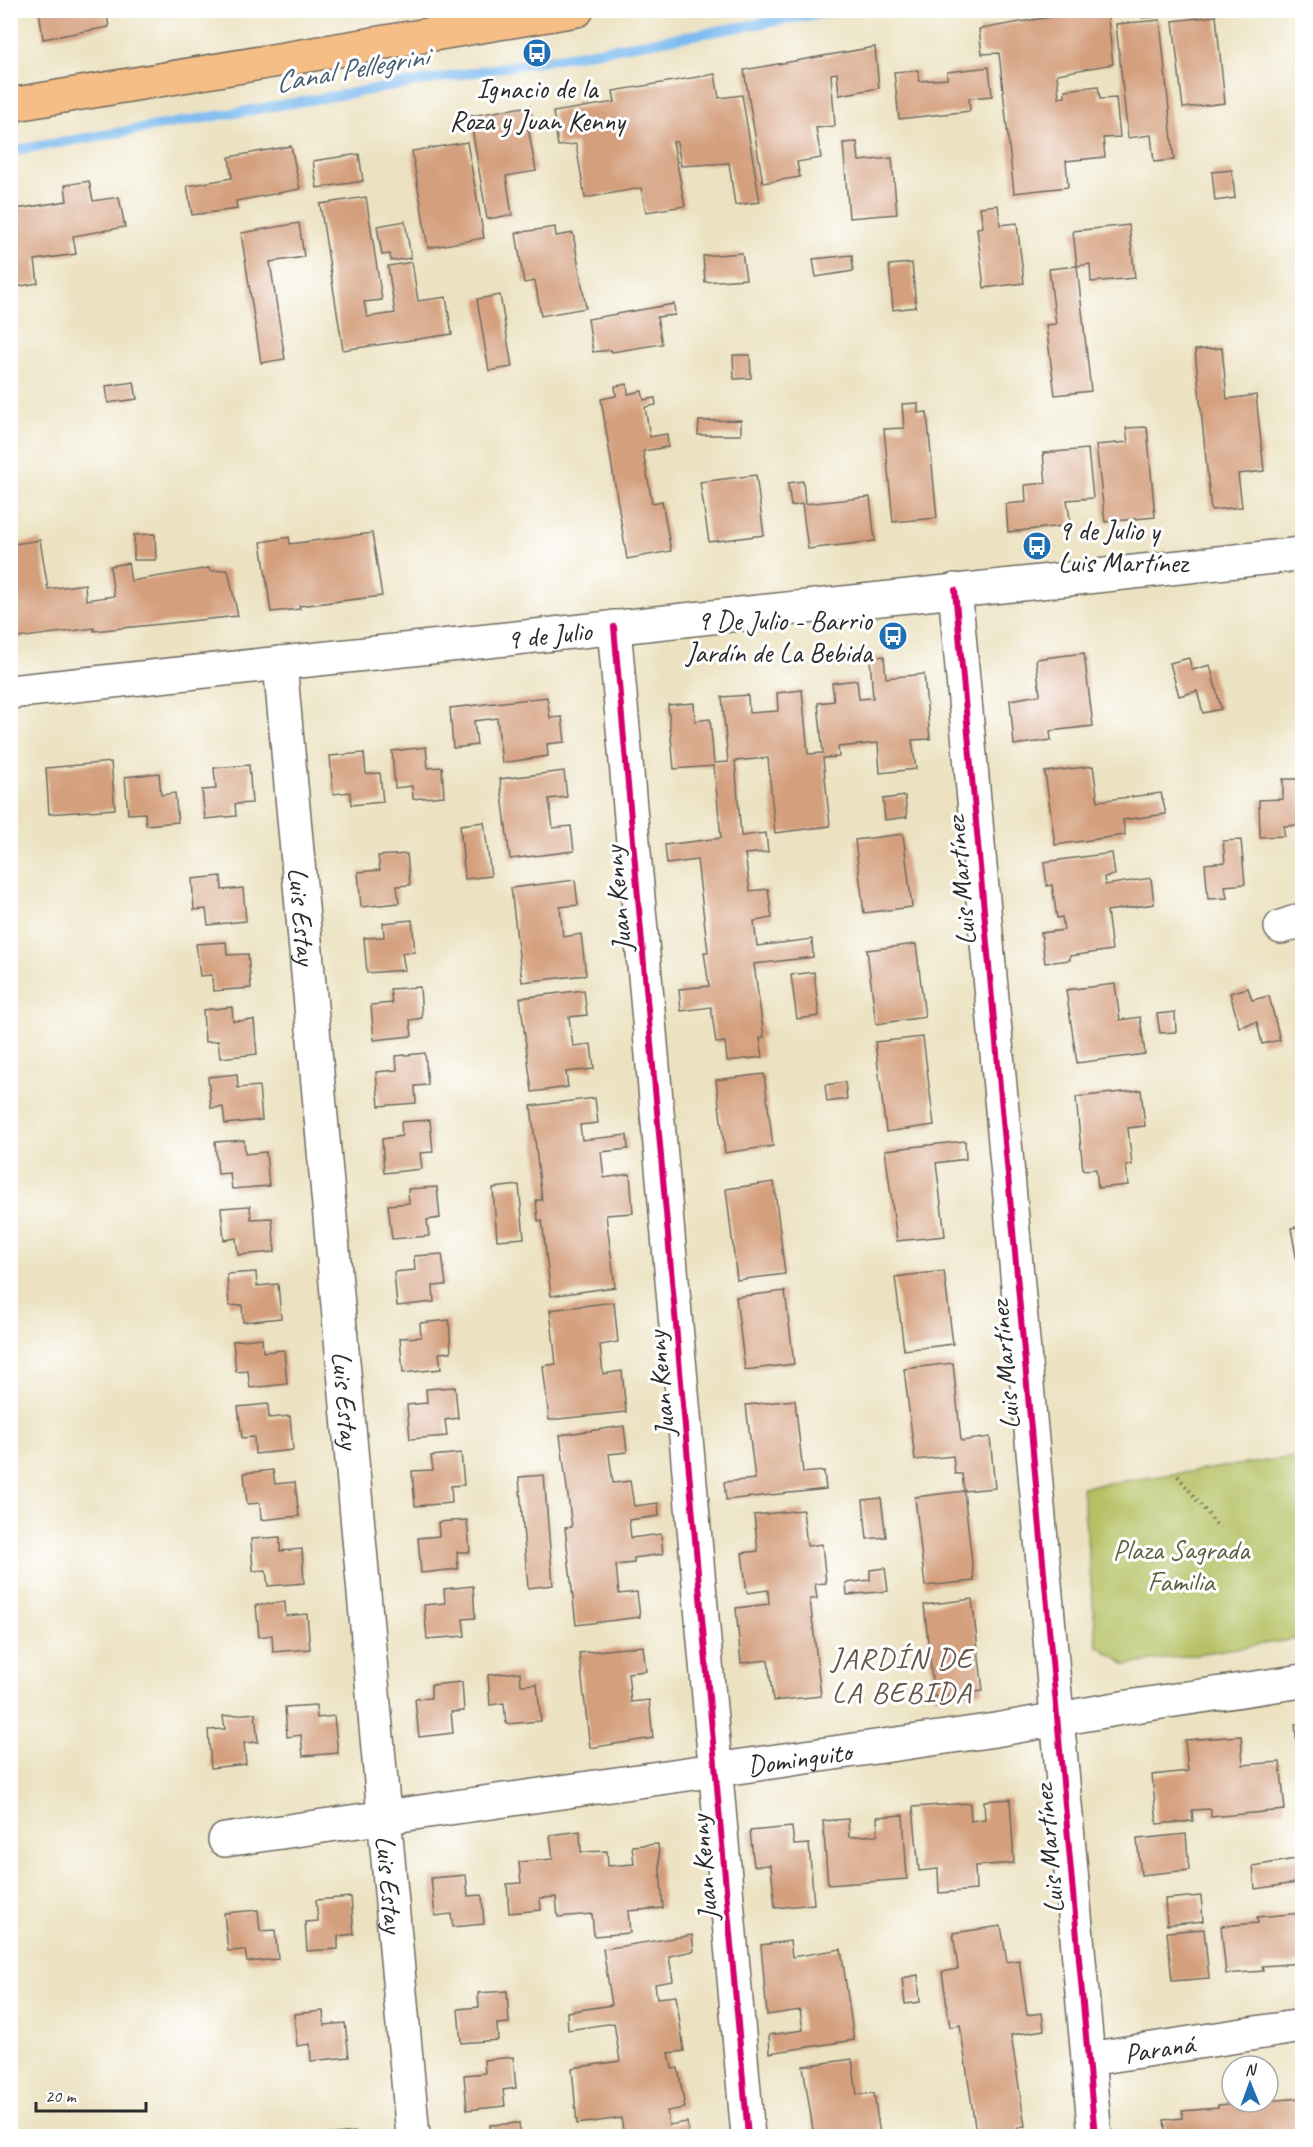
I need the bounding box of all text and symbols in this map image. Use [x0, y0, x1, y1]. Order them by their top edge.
water label: Canal Pellegrini [272, 36, 438, 101]
bus stop icon: Ignacio de la Roza y Juan Kenny [521, 37, 553, 69]
place label: Ignacio de la Roza y Juan Kenny [449, 71, 627, 138]
place label: 9 de Julio y Luis Martínez [1058, 513, 1190, 580]
bus stop icon: 9 de Julio y Luis Martínez [1021, 530, 1053, 562]
place label: 9 De Julio - Barrio Jardín de La Bebida [684, 603, 874, 670]
street label: 9 de Julio [505, 613, 595, 657]
bus stop icon: 9 De Julio - Barrio Jardín de La Bebida [877, 620, 909, 652]
street label: Luis Martínez [937, 813, 984, 947]
street label: Juan Kenny [595, 842, 640, 955]
street label: Luis Estay [281, 866, 324, 969]
street label: Luis Martínez [981, 1297, 1028, 1431]
street label: Juan Kenny [638, 1327, 683, 1440]
street label: Luis Estay [324, 1350, 368, 1453]
park label: Plaza Sagrada Familia [1113, 1532, 1251, 1599]
district label: JARDÍN DE LA BEBIDA [829, 1639, 976, 1711]
street label: Dominguito [745, 1733, 857, 1783]
street label: Luis Martínez [1025, 1781, 1072, 1915]
street label: Juan Kenny [681, 1811, 726, 1924]
street label: Luis Estay [368, 1834, 412, 1937]
street label: Paraná [1122, 2025, 1199, 2071]
north arrow [1220, 2054, 1280, 2114]
text: N [1245, 2060, 1258, 2080]
scale bar [36, 2075, 146, 2113]
text: 20 m [45, 2085, 78, 2107]

